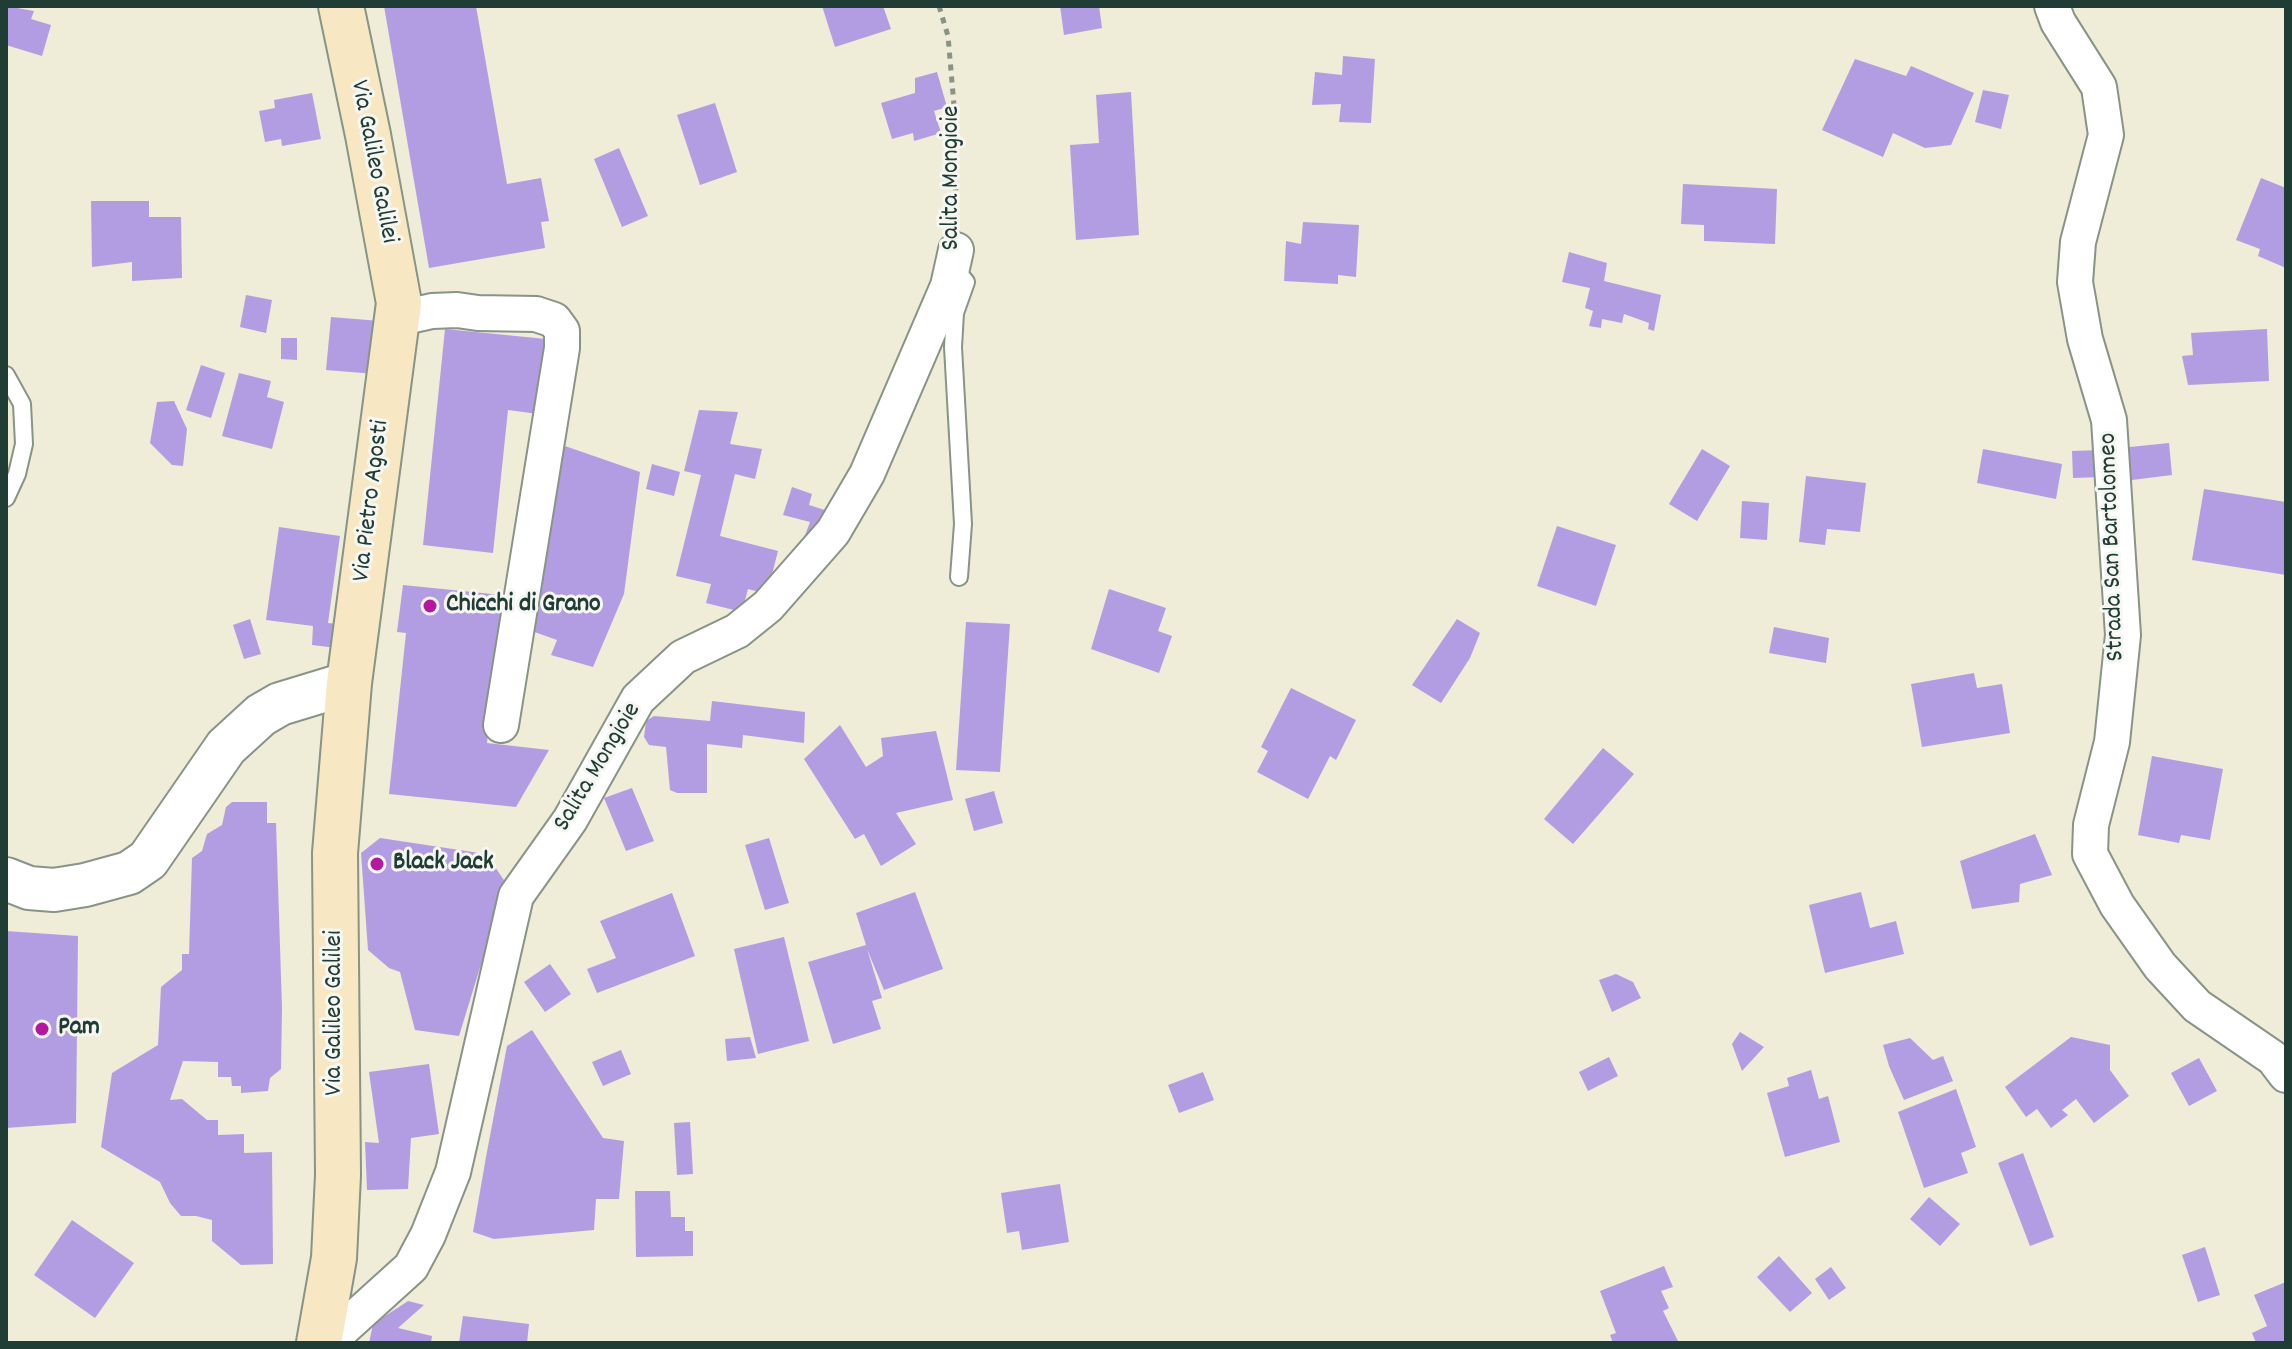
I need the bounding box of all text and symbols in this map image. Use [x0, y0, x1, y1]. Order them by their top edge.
street label: Via Galileo Galilei [341, 78, 403, 246]
street label: Salita Mongioie [937, 105, 969, 251]
street label: Via Pietro Agosti [348, 418, 398, 584]
street label: Strada San Bartolomeo [2094, 432, 2134, 662]
place label: Chicchi di Grano [446, 590, 600, 622]
marker: Chicchi di Grano [421, 597, 439, 615]
street label: Salita Mongioie [548, 698, 650, 838]
place label: Black Jack [393, 848, 494, 880]
marker: Black Jack [368, 855, 386, 873]
street label: Via Galileo Galilei [320, 930, 352, 1096]
place label: Pam [58, 1013, 100, 1045]
marker: Pam [33, 1020, 51, 1038]

